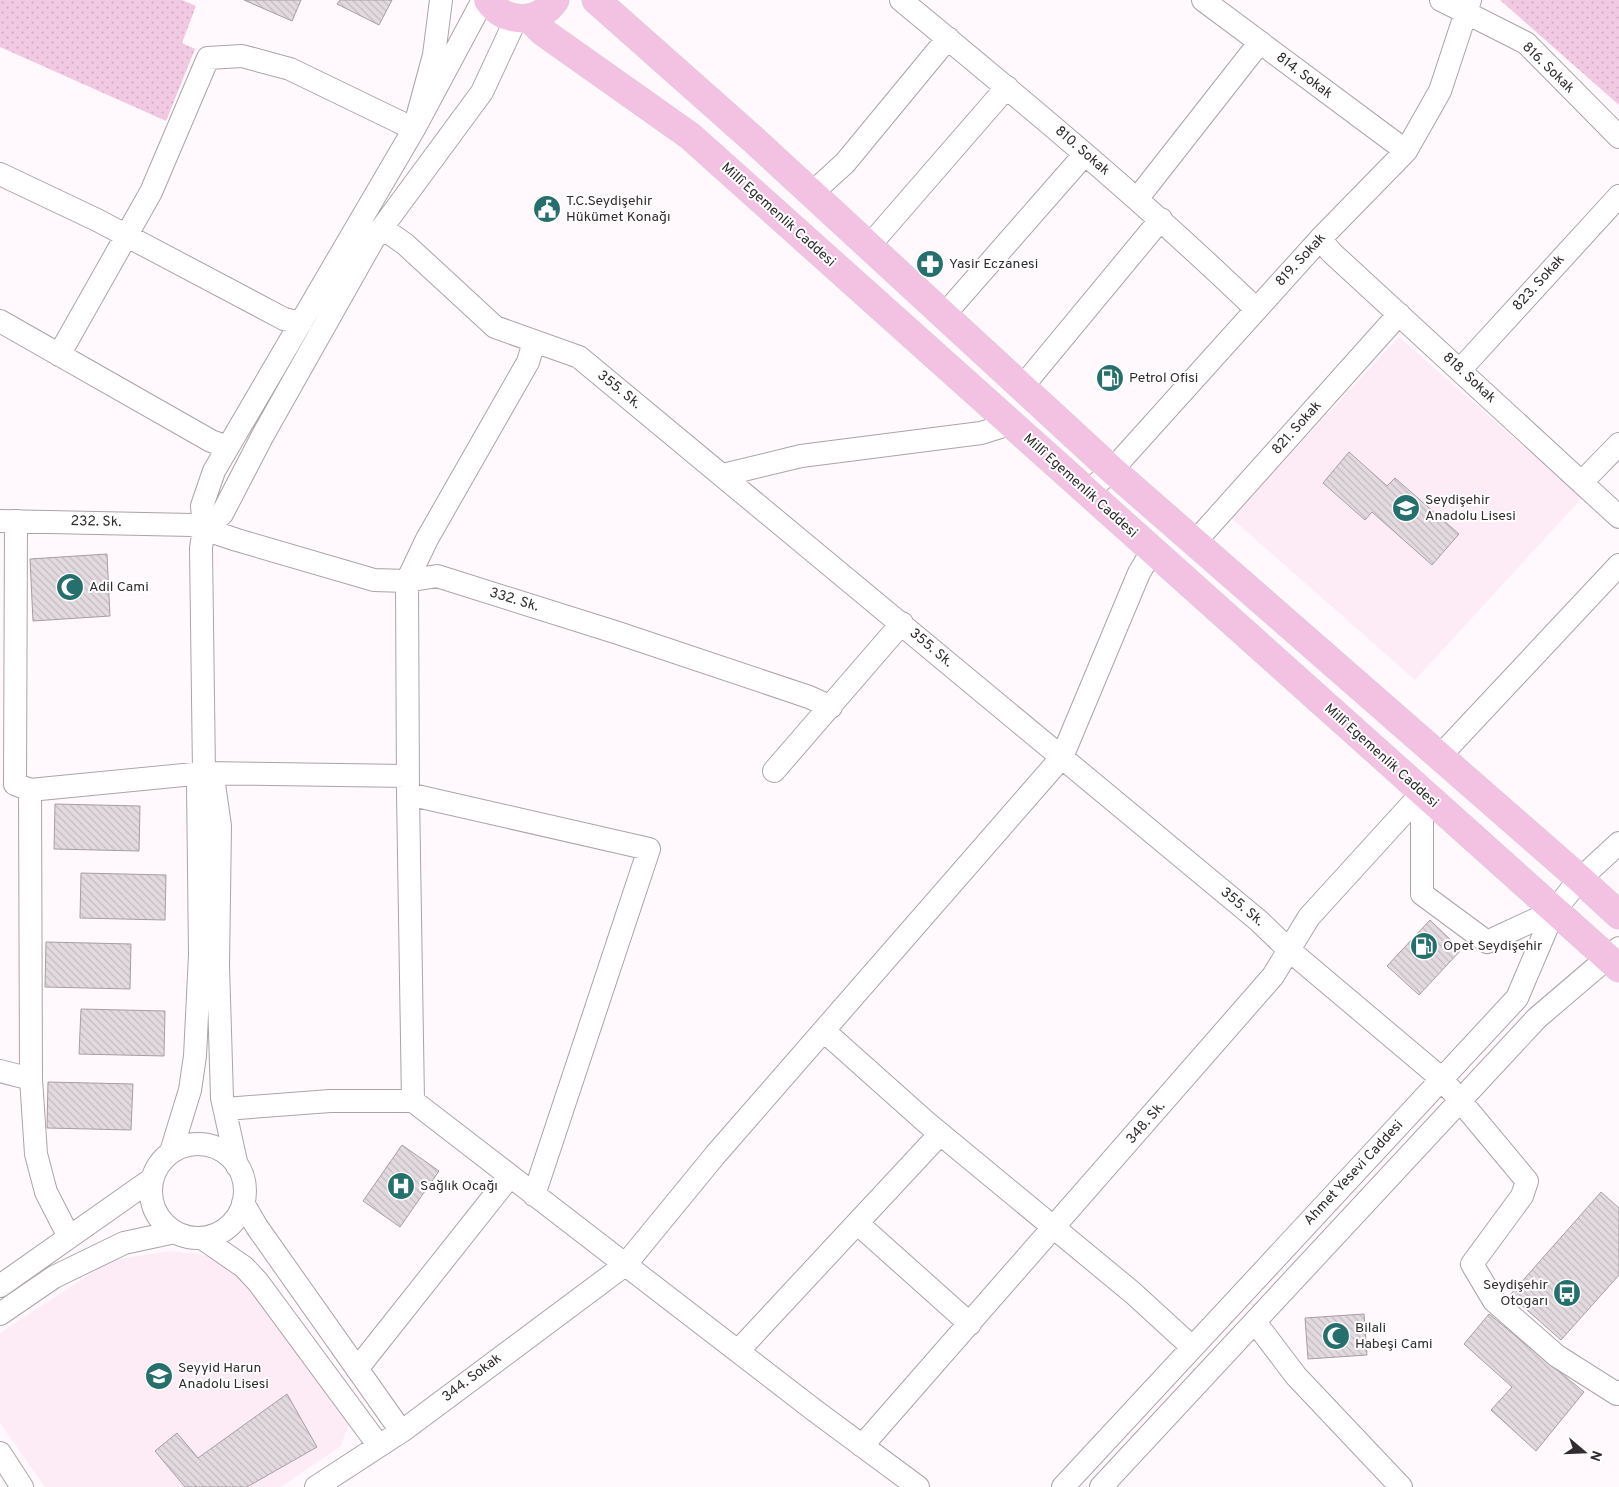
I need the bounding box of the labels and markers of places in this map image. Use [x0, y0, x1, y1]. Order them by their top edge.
place label: T.C.Seydişehir Hükümet Konağı [566, 193, 671, 226]
public building icon: T.C.Seydişehir Hükümet Konağı [532, 194, 562, 224]
pharmacy icon: Yasir Eczanesi [915, 249, 945, 279]
place label: Yasir Eczanesi [949, 256, 1038, 273]
fuel station icon: Petrol Ofisi [1095, 363, 1125, 393]
place label: Petrol Ofisi [1129, 370, 1198, 387]
place label: Seydişehir Anadolu Lisesi [1425, 492, 1516, 525]
school or university icon: Seydişehir Anadolu Lisesi [1391, 493, 1421, 523]
mosque icon: Adil Cami [55, 572, 85, 602]
place label: Adil Cami [89, 579, 149, 596]
fuel station icon: Opet Seydişehir [1409, 931, 1439, 961]
place label: Opet Seydişehir [1443, 938, 1543, 955]
hospital icon: Sağlık Ocağı [386, 1171, 416, 1201]
place label: Sağlık Ocağı [420, 1178, 498, 1195]
place label: Seydişehir Otogarı [1483, 1277, 1549, 1310]
bus stop icon: Seydişehir Otogarı [1552, 1278, 1582, 1308]
place label: Bilali Habeşi Cami [1355, 1320, 1433, 1353]
mosque icon: Bilali Habeşi Cami [1321, 1321, 1351, 1351]
place label: Seyyid Harun Anadolu Lisesi [178, 1360, 269, 1393]
school or university icon: Seyyid Harun Anadolu Lisesi [144, 1361, 174, 1391]

